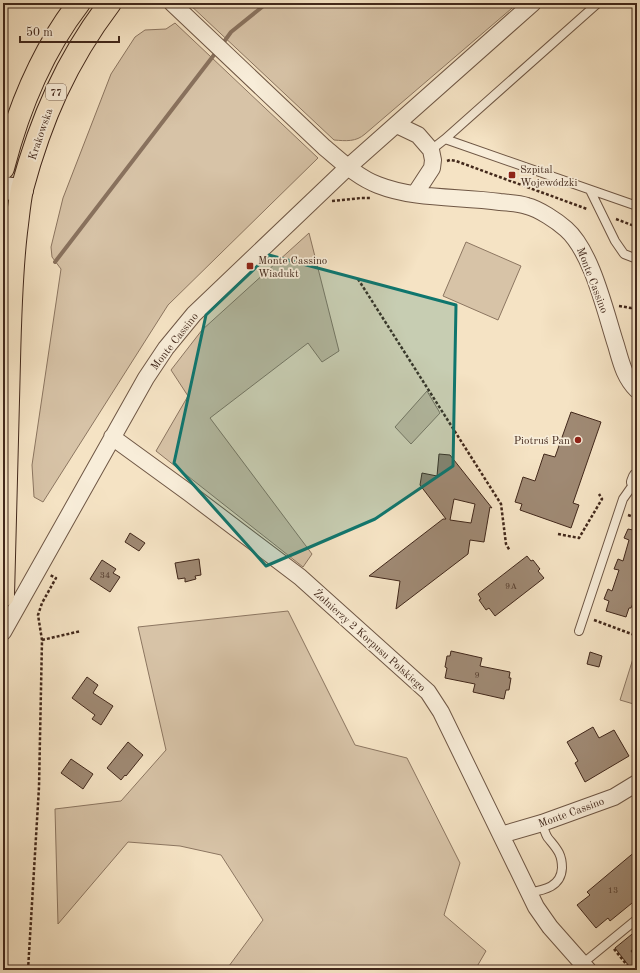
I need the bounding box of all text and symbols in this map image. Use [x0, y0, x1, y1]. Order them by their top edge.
scale bar [20, 18, 119, 44]
text: 50 m [26, 26, 53, 39]
road number: 77 [46, 84, 66, 100]
street label: Krakowska [27, 107, 56, 162]
place label: Szpital Wojewódzki [520, 165, 577, 189]
marker: Szpital Wojewódzki [507, 170, 517, 180]
street label: Monte Cassino [574, 246, 609, 315]
place label: Monte Cassino Wiadukt [258, 256, 327, 280]
marker: Monte Cassino Wiadukt [245, 261, 255, 271]
street label: Monte Cassino [150, 311, 201, 373]
marker: Piotruś Pan [573, 435, 583, 445]
place label: Piotruś Pan [514, 436, 570, 447]
house number: 34 [100, 571, 110, 580]
house number: 9A [505, 582, 517, 591]
street label: Żołnierzy 2 Korpusu Polskiego [311, 587, 428, 694]
house number: 9 [474, 671, 480, 680]
street label: Monte Cassino [537, 796, 606, 830]
house number: 13 [608, 886, 618, 895]

